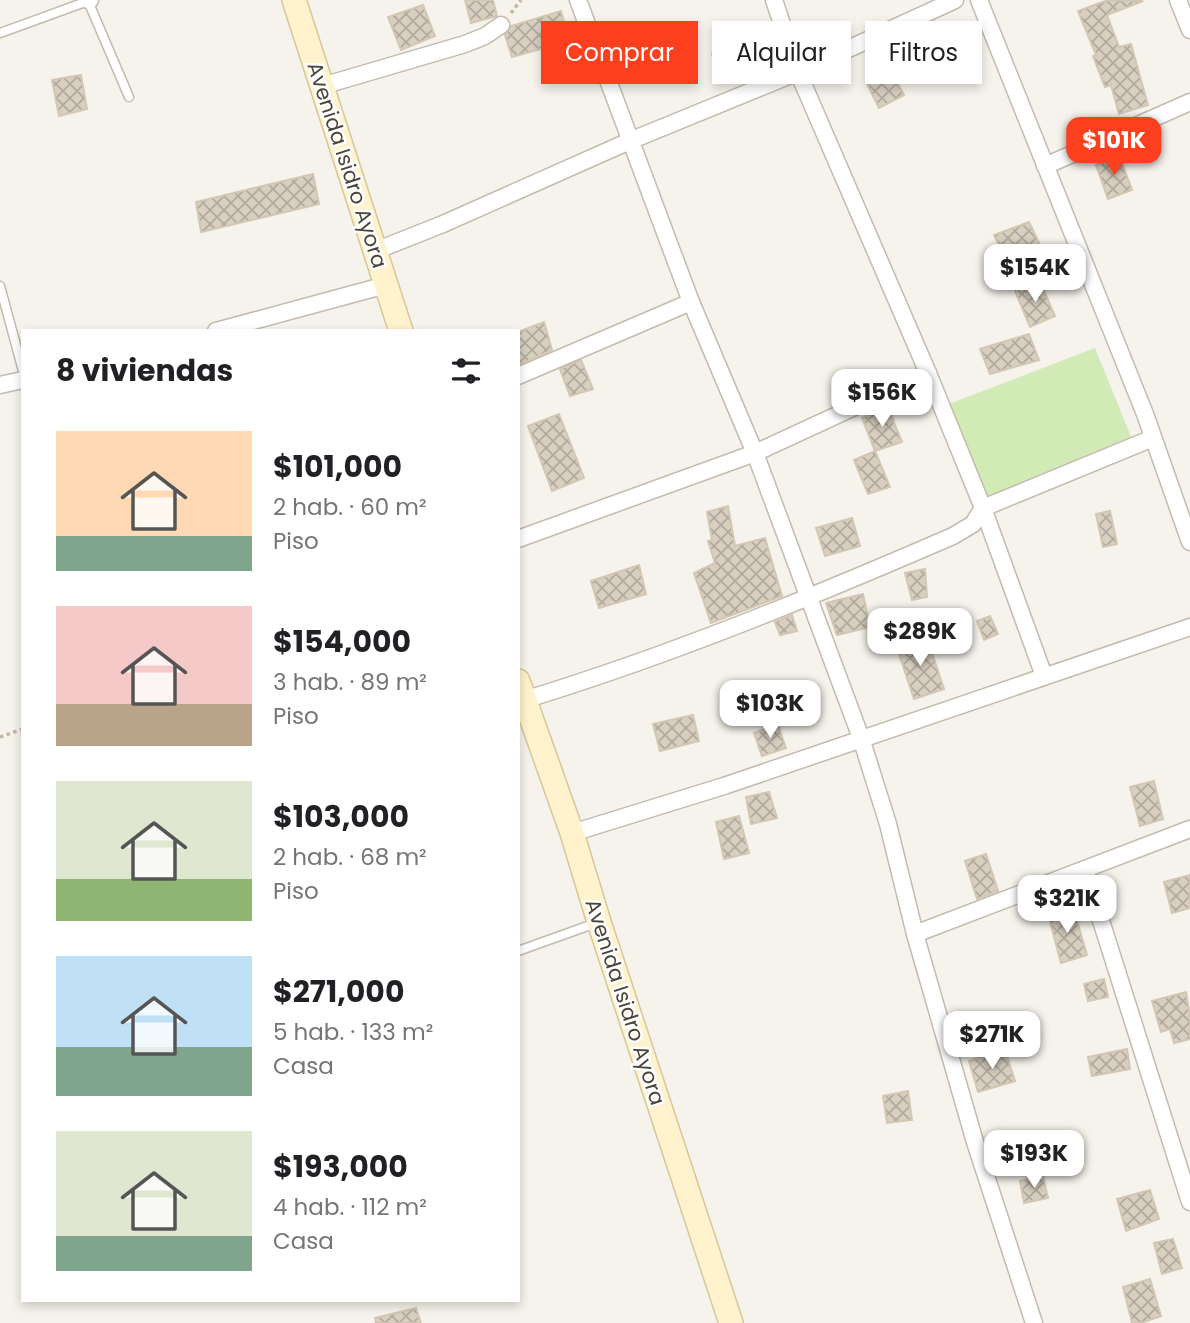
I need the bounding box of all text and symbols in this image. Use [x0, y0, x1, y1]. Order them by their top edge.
chip: Comprar [541, 21, 698, 84]
chip: Alquilar [712, 21, 851, 84]
chip: Filtros [865, 21, 982, 84]
street label: Avenida Isidro Ayora [300, 58, 395, 272]
pin: $101K [1065, 118, 1163, 177]
text: $101K [1082, 124, 1146, 156]
pin: $154K [986, 244, 1084, 304]
text: $154K [1000, 251, 1070, 283]
text: 8 viviendas [56, 349, 233, 392]
icon: filters [447, 352, 485, 390]
pin: $156K [833, 370, 931, 429]
text: $156K [847, 376, 917, 408]
text: $101,000 [273, 445, 402, 488]
icon: home [112, 459, 196, 543]
text: 2 hab. · 60 m² [273, 491, 427, 523]
text: Piso [273, 525, 319, 557]
pin: $289K [871, 608, 969, 668]
text: $289K [883, 615, 957, 647]
text: $154,000 [273, 620, 411, 663]
icon: home [112, 634, 196, 718]
text: 3 hab. · 89 m² [273, 666, 427, 698]
pin: $103K [721, 680, 819, 740]
text: $103K [736, 687, 804, 719]
text: Piso [273, 700, 319, 732]
text: $103,000 [273, 795, 409, 838]
icon: home [112, 809, 196, 893]
text: 2 hab. · 68 m² [273, 841, 427, 873]
text: Piso [273, 875, 319, 907]
pin: $321K [1018, 876, 1116, 935]
text: $321K [1034, 882, 1100, 914]
street label: Avenida Isidro Ayora [578, 895, 673, 1109]
text: $271,000 [273, 970, 405, 1013]
icon: home [112, 984, 196, 1068]
pin: $271K [943, 1012, 1041, 1071]
text: 5 hab. · 133 m² [273, 1016, 433, 1048]
text: $271K [959, 1018, 1025, 1050]
text: Casa [273, 1050, 334, 1082]
pin: $193K [985, 1130, 1083, 1190]
text: $193K [1000, 1137, 1068, 1169]
text: $193,000 [273, 1145, 408, 1188]
icon: home [112, 1159, 196, 1243]
text: 4 hab. · 112 m² [273, 1191, 427, 1223]
text: Casa [273, 1225, 334, 1257]

